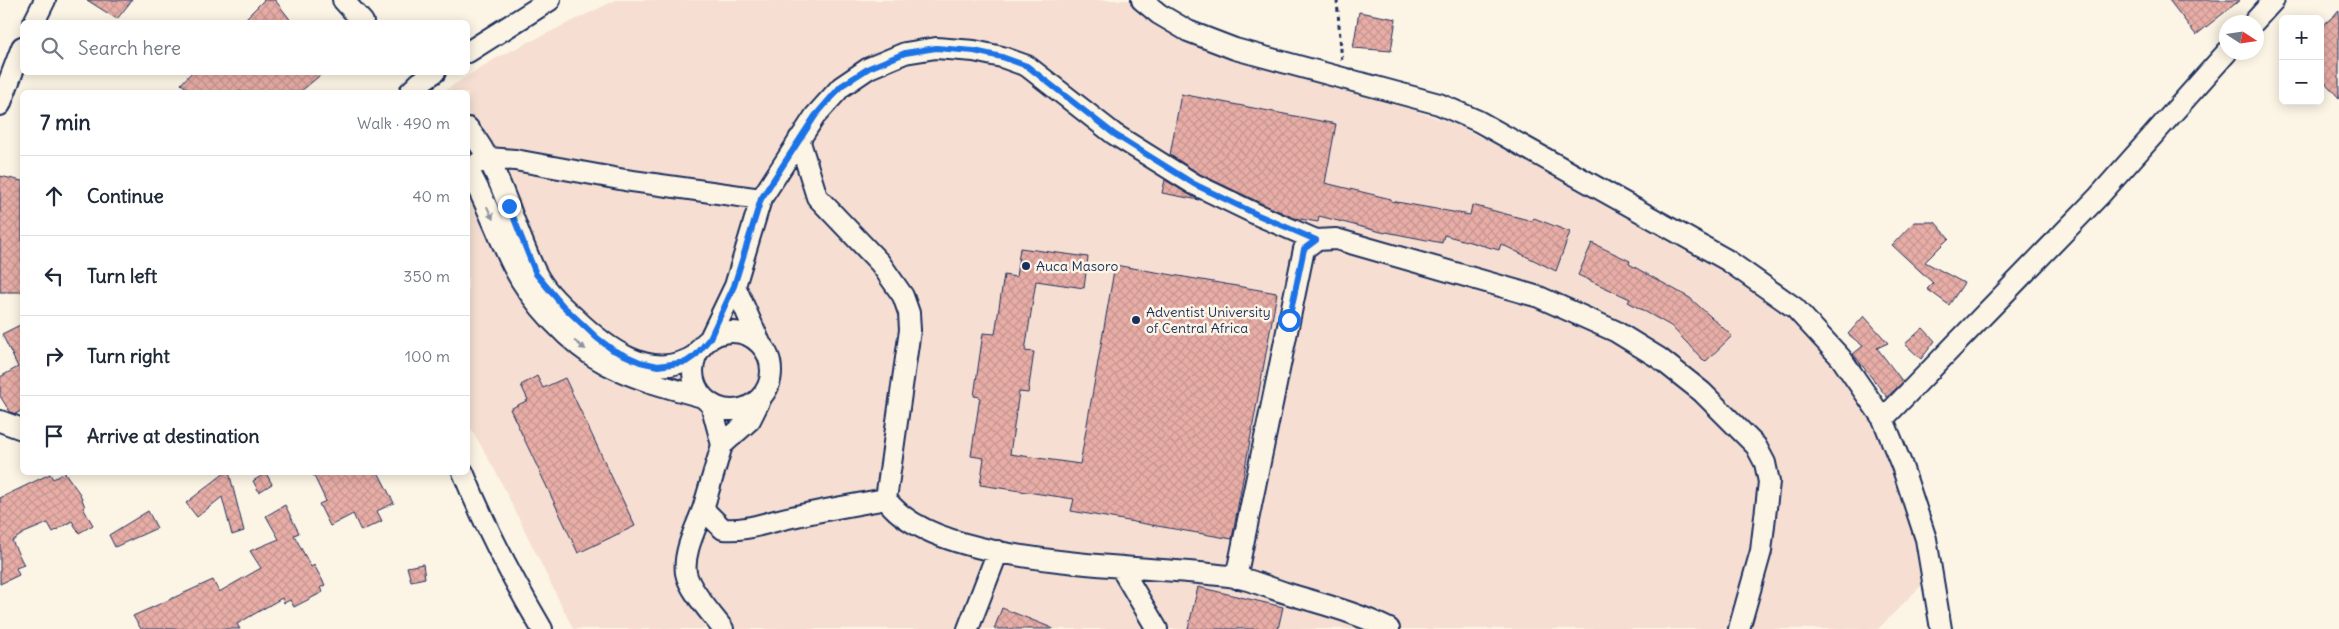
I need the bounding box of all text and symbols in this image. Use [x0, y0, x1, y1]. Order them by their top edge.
north arrow [2219, 15, 2264, 60]
map controls [2279, 15, 2324, 105]
button: + [2279, 15, 2324, 60]
search box [20, 20, 470, 75]
icon: search [38, 34, 66, 62]
text: Search here [78, 36, 181, 60]
button: − [2279, 60, 2324, 105]
text: 7 min [40, 109, 91, 136]
text: Walk · 490 m [357, 113, 450, 133]
icon: ahead [40, 182, 68, 210]
text: Continue [87, 184, 164, 208]
text: 40 m [412, 186, 450, 206]
route end [498, 195, 521, 218]
one-way arrow [486, 206, 494, 220]
place label: Auca Masoro [1036, 257, 1119, 275]
marker: Auca Masoro [1020, 260, 1032, 272]
icon: left [40, 262, 68, 290]
text: Turn left [87, 264, 157, 288]
text: 350 m [403, 266, 450, 286]
place label: Adventist University of Central Africa [1146, 303, 1271, 337]
route start [1278, 309, 1301, 332]
marker: Adventist University of Central Africa [1130, 314, 1142, 326]
one-way arrow [573, 340, 586, 351]
icon: right [40, 342, 68, 370]
text: Turn right [87, 344, 170, 368]
text: 100 m [405, 346, 450, 366]
icon: arrive [40, 422, 68, 450]
text: Arrive at destination [87, 424, 260, 448]

